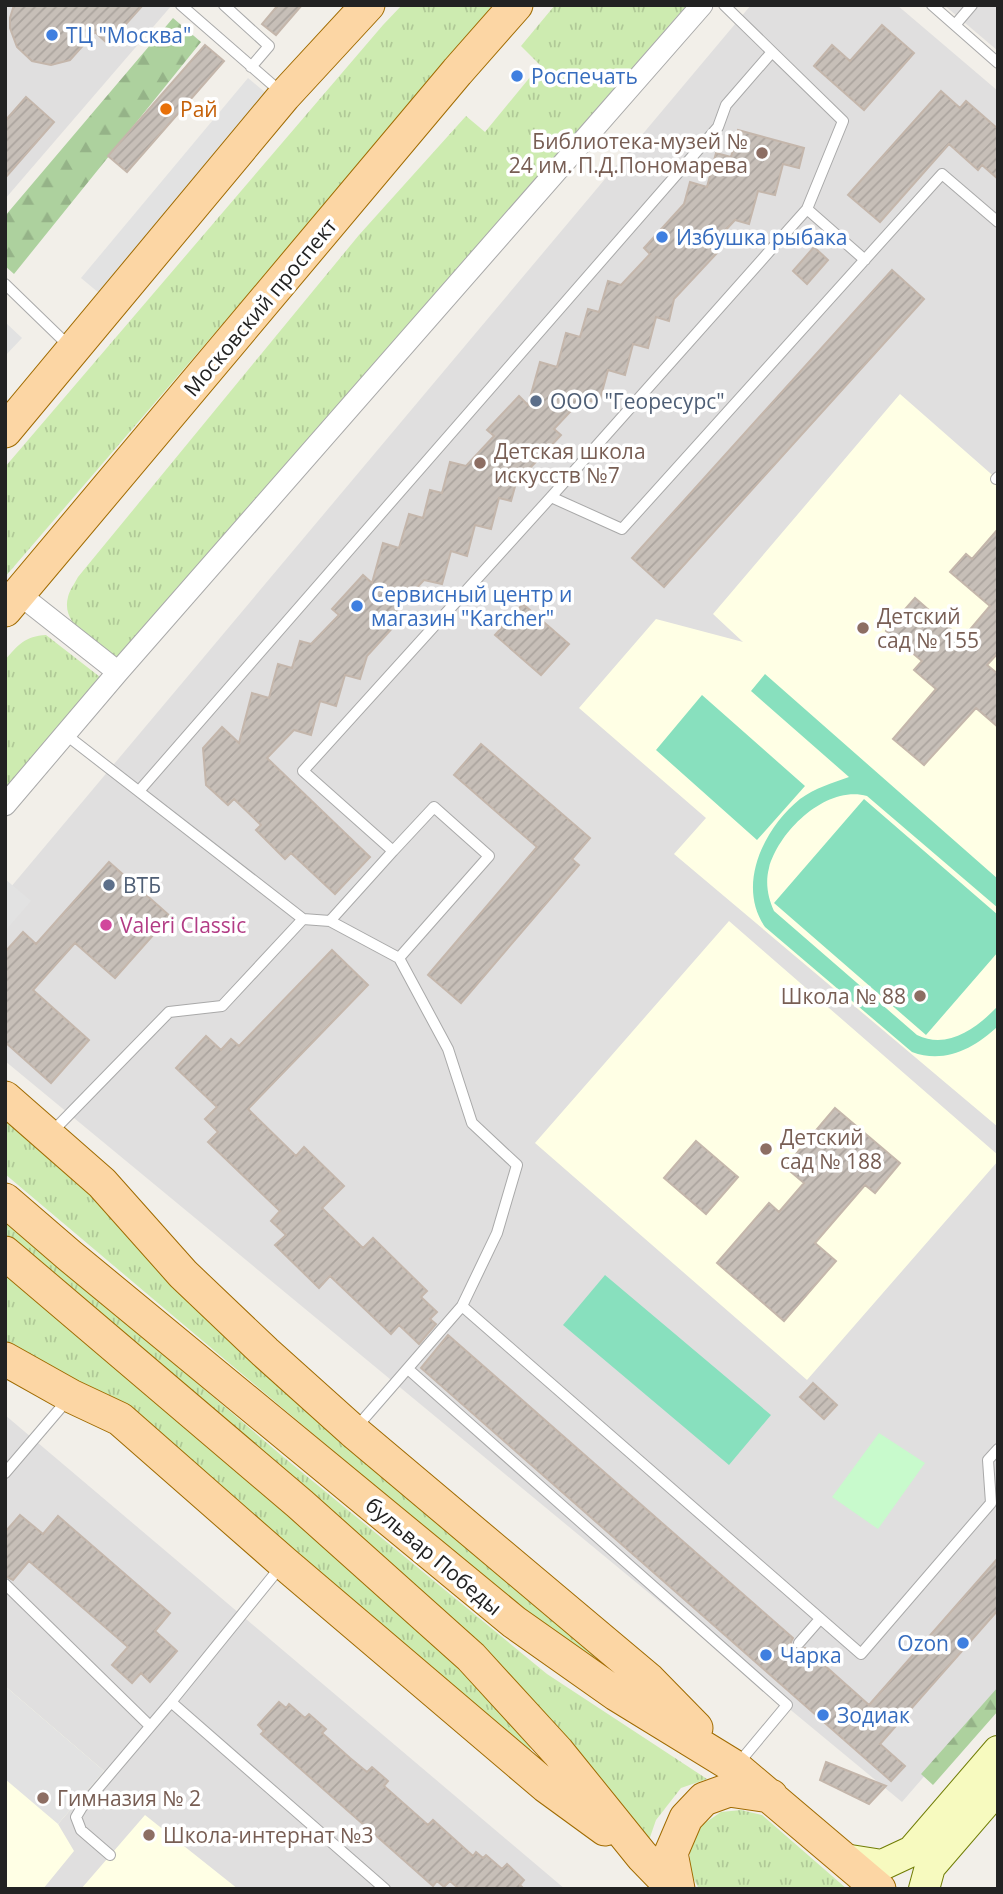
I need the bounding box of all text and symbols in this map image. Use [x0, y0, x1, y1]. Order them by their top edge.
place label: ТЦ "Москва" [66, 21, 191, 49]
marker: ТЦ "Москва" [44, 27, 60, 43]
place label: Роспечать [531, 62, 638, 90]
marker: Роспечать [509, 68, 525, 84]
place label: Рай [180, 95, 218, 123]
marker: Рай [158, 101, 174, 117]
place label: Библиотека-музей № 24 им. П.Д.Пономарева [509, 127, 748, 179]
marker: Библиотека-музей № 24 им. П.Д.Пономарева [754, 145, 770, 161]
street label: Московский проспект [177, 212, 343, 402]
place label: Избушка рыбака [676, 223, 847, 251]
marker: Избушка рыбака [654, 229, 670, 245]
place label: ООО "Георесурс" [550, 387, 725, 415]
marker: ООО "Георесурс" [528, 393, 544, 409]
place label: Детская школа искусств №7 [494, 437, 646, 489]
marker: Детская школа искусств №7 [472, 455, 488, 471]
place label: Сервисный центр и магазин "Karcher" [371, 580, 572, 632]
marker: Сервисный центр и магазин "Karcher" [349, 598, 365, 614]
place label: Детский сад № 155 [877, 602, 979, 654]
marker: Детский сад № 155 [855, 620, 871, 636]
place label: ВТБ [123, 871, 161, 899]
marker: ВТБ [101, 877, 117, 893]
place label: Valeri Classic [120, 911, 246, 939]
marker: Valeri Classic [98, 917, 114, 933]
place label: Школа № 88 [781, 982, 906, 1010]
marker: Школа № 88 [912, 988, 928, 1004]
place label: Детский сад № 188 [780, 1123, 882, 1175]
marker: Детский сад № 188 [758, 1141, 774, 1157]
street label: бульвар Победы [360, 1491, 508, 1621]
place label: Ozon [897, 1629, 949, 1657]
marker: Ozon [955, 1635, 971, 1651]
place label: Чарка [780, 1641, 842, 1669]
marker: Чарка [758, 1647, 774, 1663]
place label: Зодиак [837, 1701, 910, 1729]
marker: Зодиак [815, 1707, 831, 1723]
place label: Гимназия № 2 [57, 1784, 201, 1812]
marker: Гимназия № 2 [35, 1790, 51, 1806]
place label: Школа-интернат №3 [163, 1821, 373, 1849]
marker: Школа-интернат №3 [141, 1827, 157, 1843]

